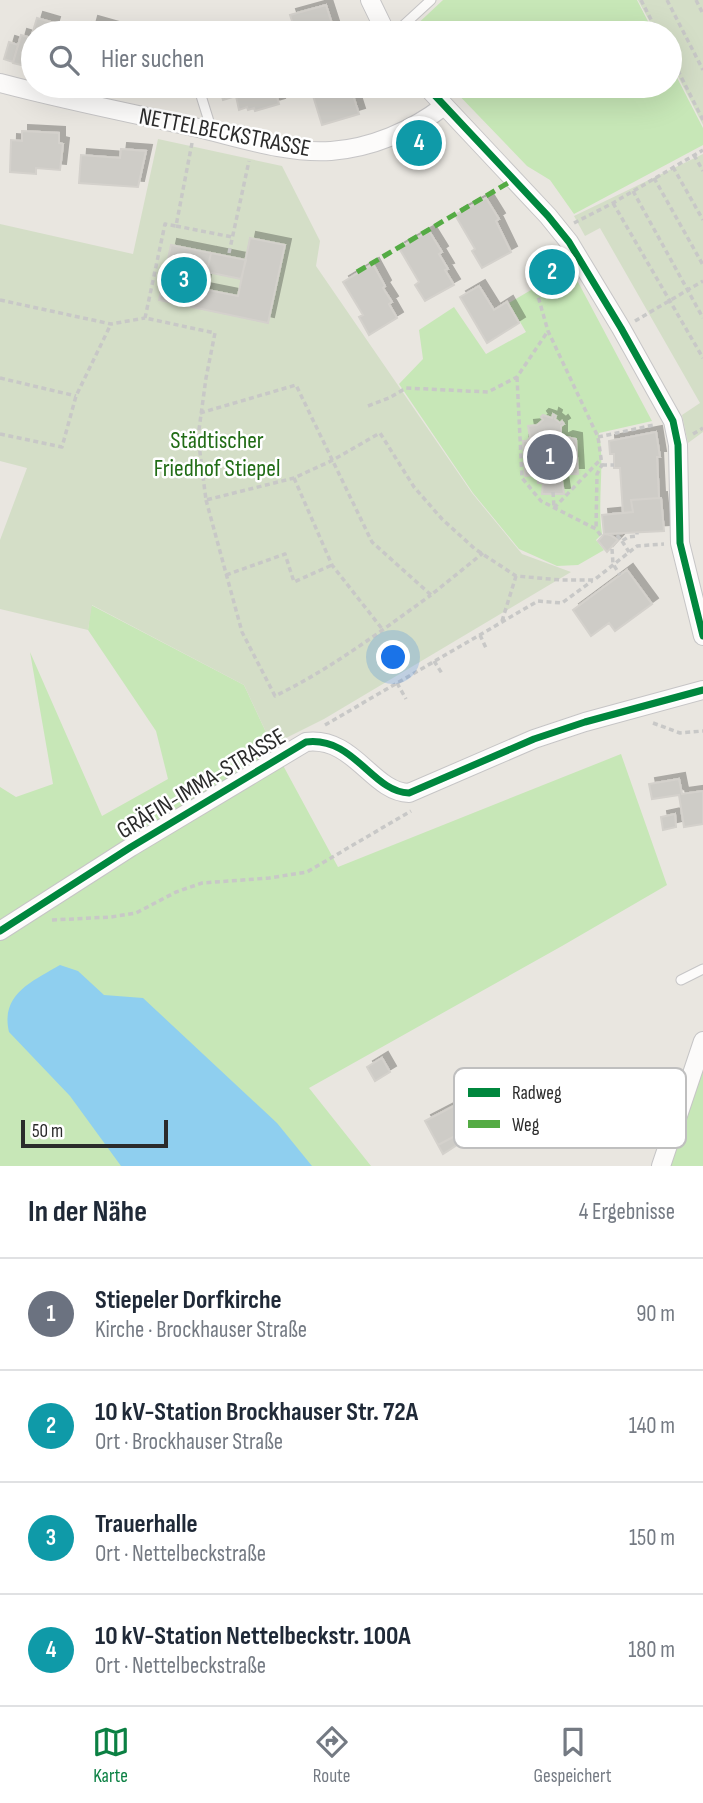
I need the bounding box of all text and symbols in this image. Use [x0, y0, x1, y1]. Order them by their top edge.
search box [21, 21, 682, 98]
icon: search [45, 41, 83, 79]
text: Hier suchen [101, 44, 204, 75]
street label: NETTELBECKSTRASSE [137, 102, 313, 163]
pin: 4 [396, 117, 442, 169]
pin: 2 [529, 246, 575, 298]
pin: 3 [161, 254, 207, 306]
park label: Städtischer Friedhof Stiepel [154, 426, 280, 483]
pin: 1 [527, 431, 573, 483]
your location [376, 640, 410, 674]
street label: GRÄFIN-IMMA-STRASSE [112, 722, 291, 845]
legend [454, 1068, 686, 1148]
text: Radweg [512, 1082, 562, 1105]
text: Weg [512, 1114, 540, 1137]
scale bar [21, 1117, 168, 1149]
text: 50 m [32, 1120, 63, 1143]
text: In der Nähe [28, 1194, 147, 1230]
text: 4 Ergebnisse [579, 1198, 675, 1226]
text: Stiepeler Dorfkirche [95, 1285, 282, 1316]
text: 1 [46, 1300, 56, 1328]
text: 90 m [636, 1300, 675, 1328]
text: Kirche · Brockhauser Straße [95, 1316, 307, 1344]
text: 10 kV-Station Brockhauser Str. 72A [95, 1397, 418, 1428]
text: 2 [46, 1412, 56, 1440]
text: 140 m [629, 1412, 675, 1440]
text: Ort · Brockhauser Straße [95, 1428, 283, 1456]
text: Trauerhalle [95, 1509, 198, 1540]
text: 3 [46, 1524, 56, 1552]
text: 150 m [629, 1524, 675, 1552]
text: Ort · Nettelbeckstraße [95, 1540, 266, 1568]
text: 10 kV-Station Nettelbeckstr. 100A [95, 1621, 411, 1652]
text: 4 [46, 1636, 56, 1664]
text: 180 m [628, 1636, 675, 1664]
text: Ort · Nettelbeckstraße [95, 1652, 266, 1680]
tab: Karte [92, 1723, 130, 1788]
tab: Route [313, 1723, 351, 1788]
tab: Gespeichert [534, 1723, 611, 1788]

